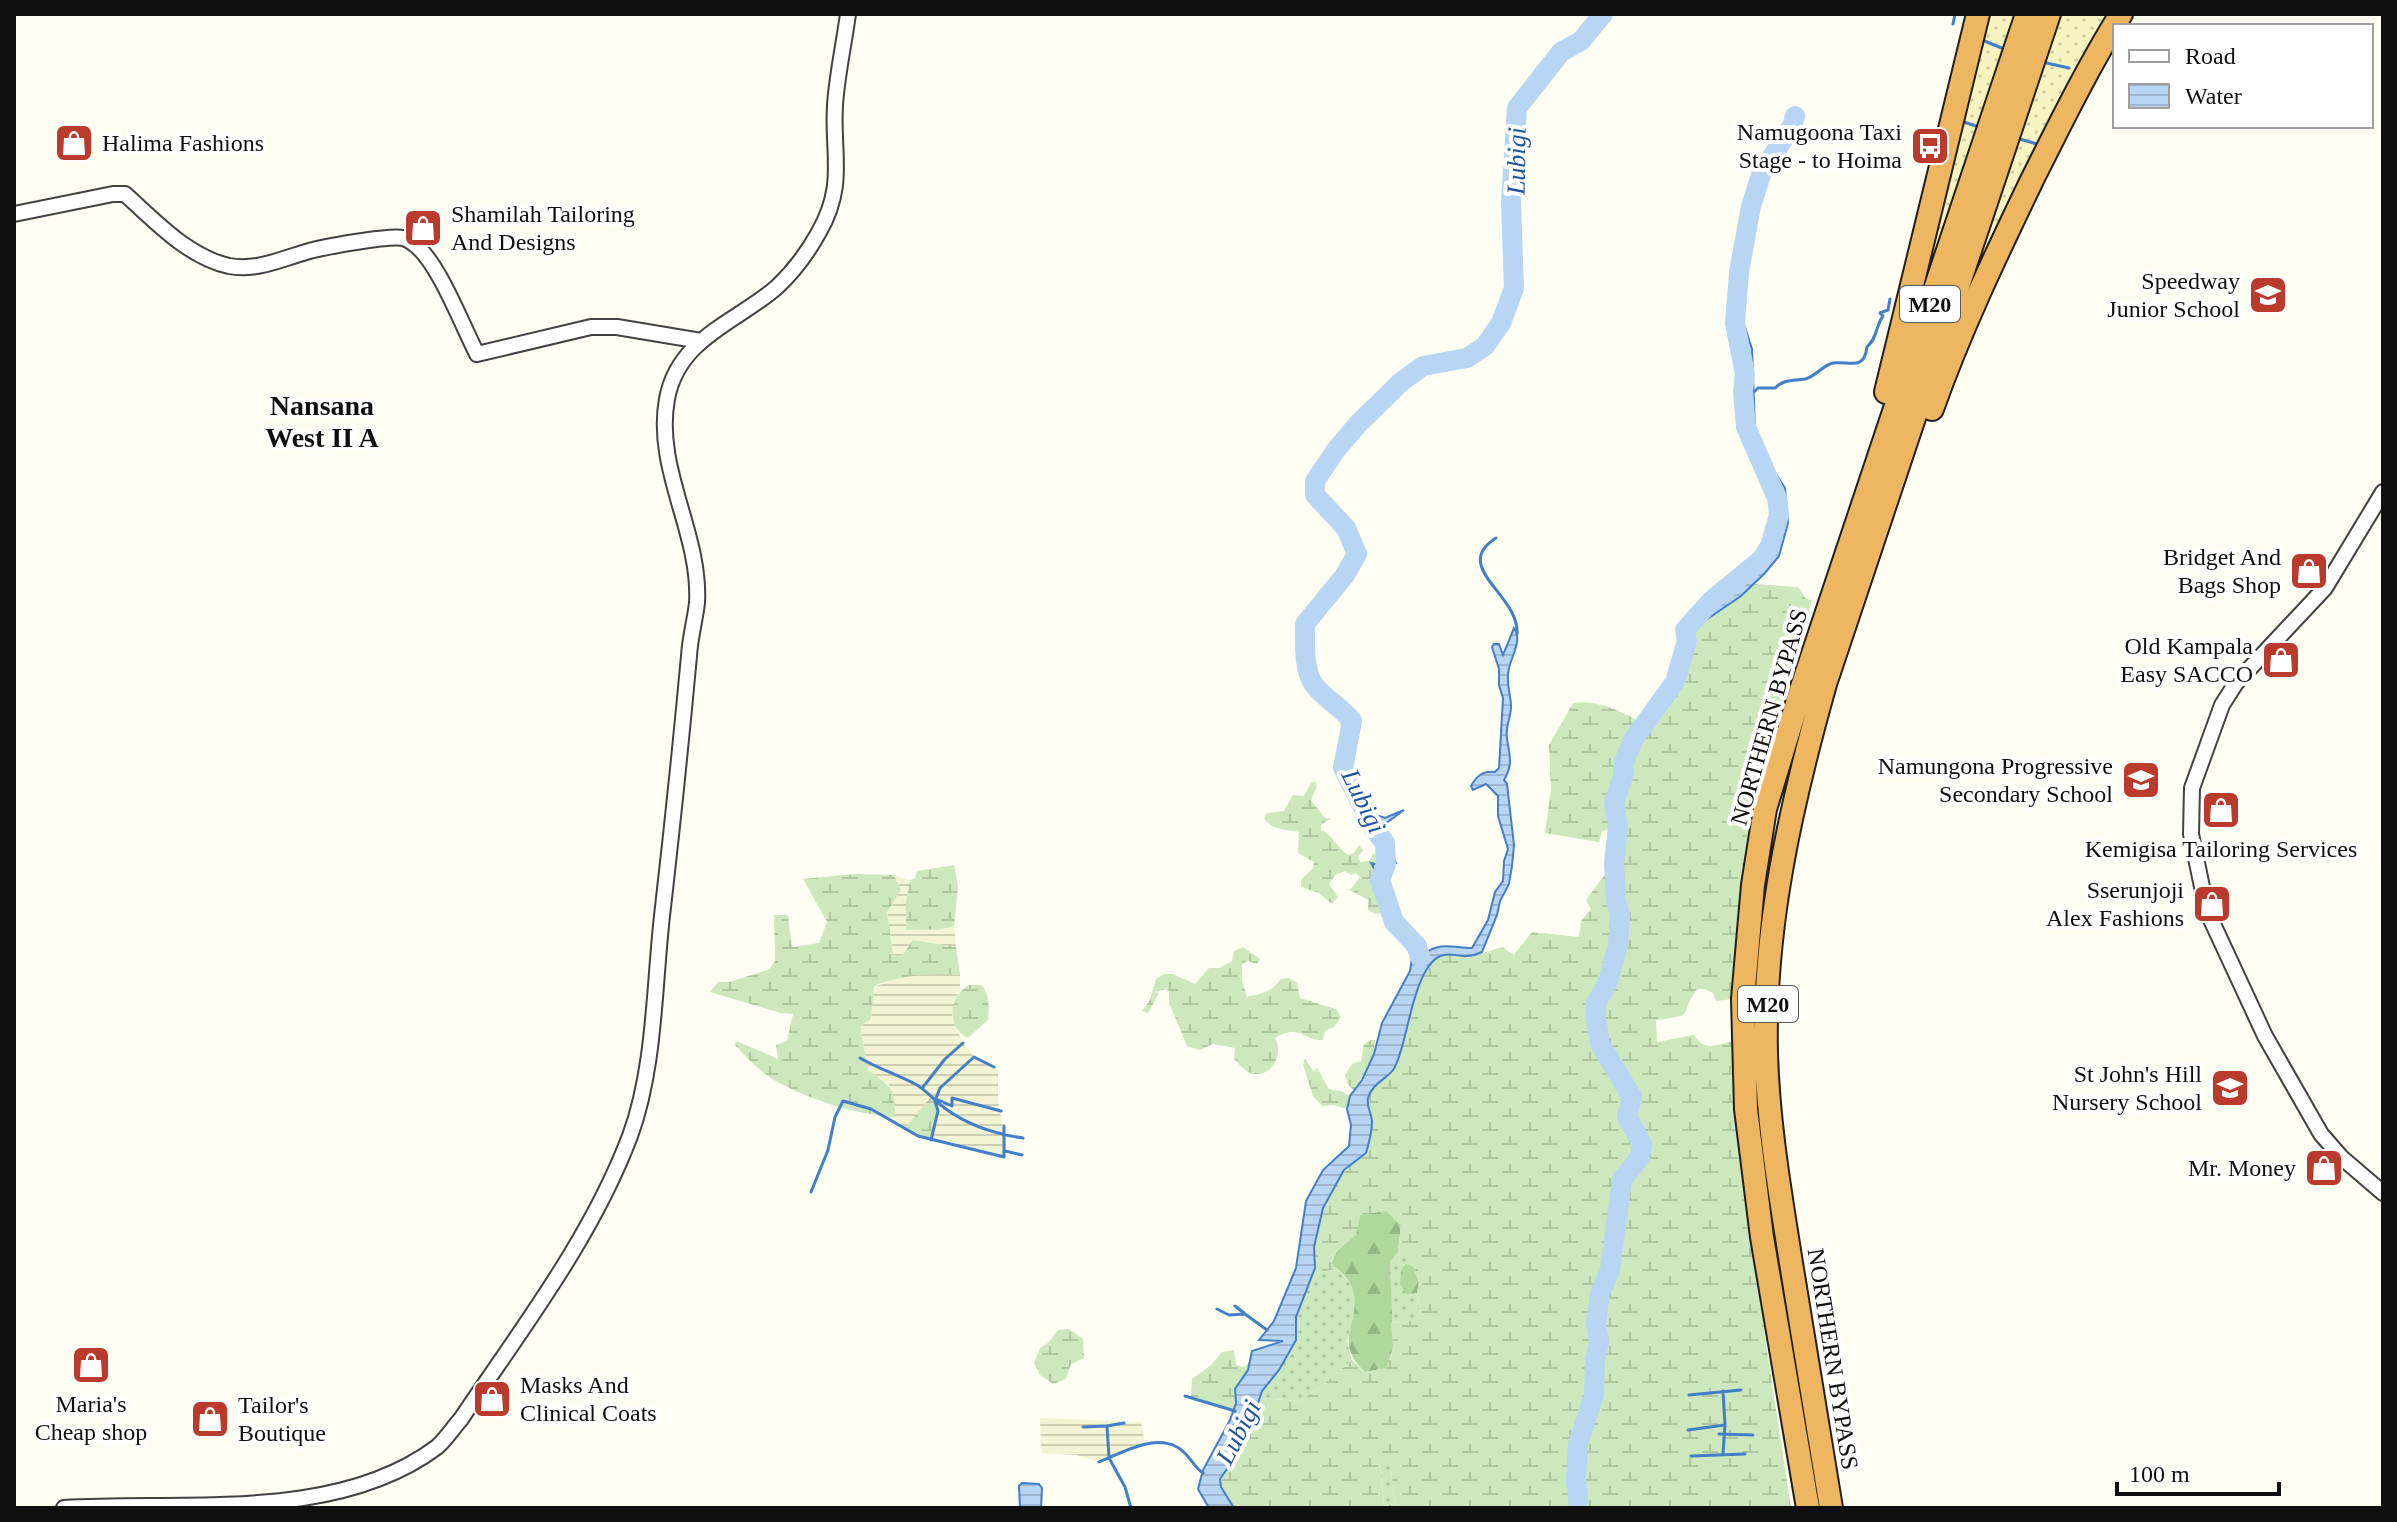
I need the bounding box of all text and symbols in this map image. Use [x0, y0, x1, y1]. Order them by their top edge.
legend [2113, 24, 2373, 128]
text: Road [2185, 43, 2236, 69]
text: Water [2185, 83, 2242, 109]
place label: Namugoona Taxi Stage - to Hoima [1737, 119, 1902, 173]
shop icon: Halima Fashions [53, 122, 95, 164]
bus stop icon: Namugoona Taxi Stage - to Hoima [1909, 125, 1951, 167]
water label: Lubigi [1501, 127, 1532, 196]
place label: Halima Fashions [102, 130, 264, 156]
place label: Shamilah Tailoring And Designs [451, 201, 635, 255]
shop icon: Shamilah Tailoring And Designs [402, 207, 444, 249]
place label: Speedway Junior School [2107, 268, 2240, 322]
school or university icon: Speedway Junior School [2247, 274, 2289, 316]
road number: M20 [1900, 286, 1960, 322]
district label: Nansana West II A [265, 390, 380, 453]
place label: Bridget And Bags Shop [2163, 544, 2281, 598]
shop icon: Bridget And Bags Shop [2288, 550, 2330, 592]
street label: NORTHERN BYPASS [1726, 606, 1812, 828]
place label: Old Kampala Easy SACCO [2120, 633, 2253, 687]
shop icon: Old Kampala Easy SACCO [2260, 639, 2302, 681]
place label: Namungona Progressive Secondary School [1878, 753, 2113, 807]
school or university icon: Namungona Progressive Secondary School [2120, 759, 2162, 801]
water label: Lubigi [1335, 763, 1391, 838]
shop icon: Kemigisa Tailoring Services [2200, 789, 2242, 831]
place label: Kemigisa Tailoring Services [2085, 836, 2357, 862]
place label: Sserunjoji Alex Fashions [2046, 877, 2184, 931]
shop icon: Sserunjoji Alex Fashions [2191, 883, 2233, 925]
road number: M20 [1738, 986, 1798, 1022]
place label: St John's Hill Nursery School [2052, 1061, 2202, 1115]
school or university icon: St John's Hill Nursery School [2209, 1067, 2251, 1109]
shop icon: Mr. Money [2303, 1147, 2345, 1189]
place label: Mr. Money [2188, 1155, 2296, 1181]
street label: NORTHERN BYPASS [1803, 1246, 1863, 1472]
shop icon: Maria's Cheap shop [70, 1344, 112, 1386]
place label: Masks And Clinical Coats [520, 1372, 657, 1426]
shop icon: Masks And Clinical Coats [471, 1378, 513, 1420]
place label: Maria's Cheap shop [35, 1391, 147, 1445]
place label: Tailor's Boutique [238, 1392, 326, 1446]
water label: Lubigi [1210, 1395, 1267, 1470]
shop icon: Tailor's Boutique [189, 1398, 231, 1440]
scale bar [2117, 1446, 2279, 1496]
text: 100 m [2129, 1461, 2190, 1487]

